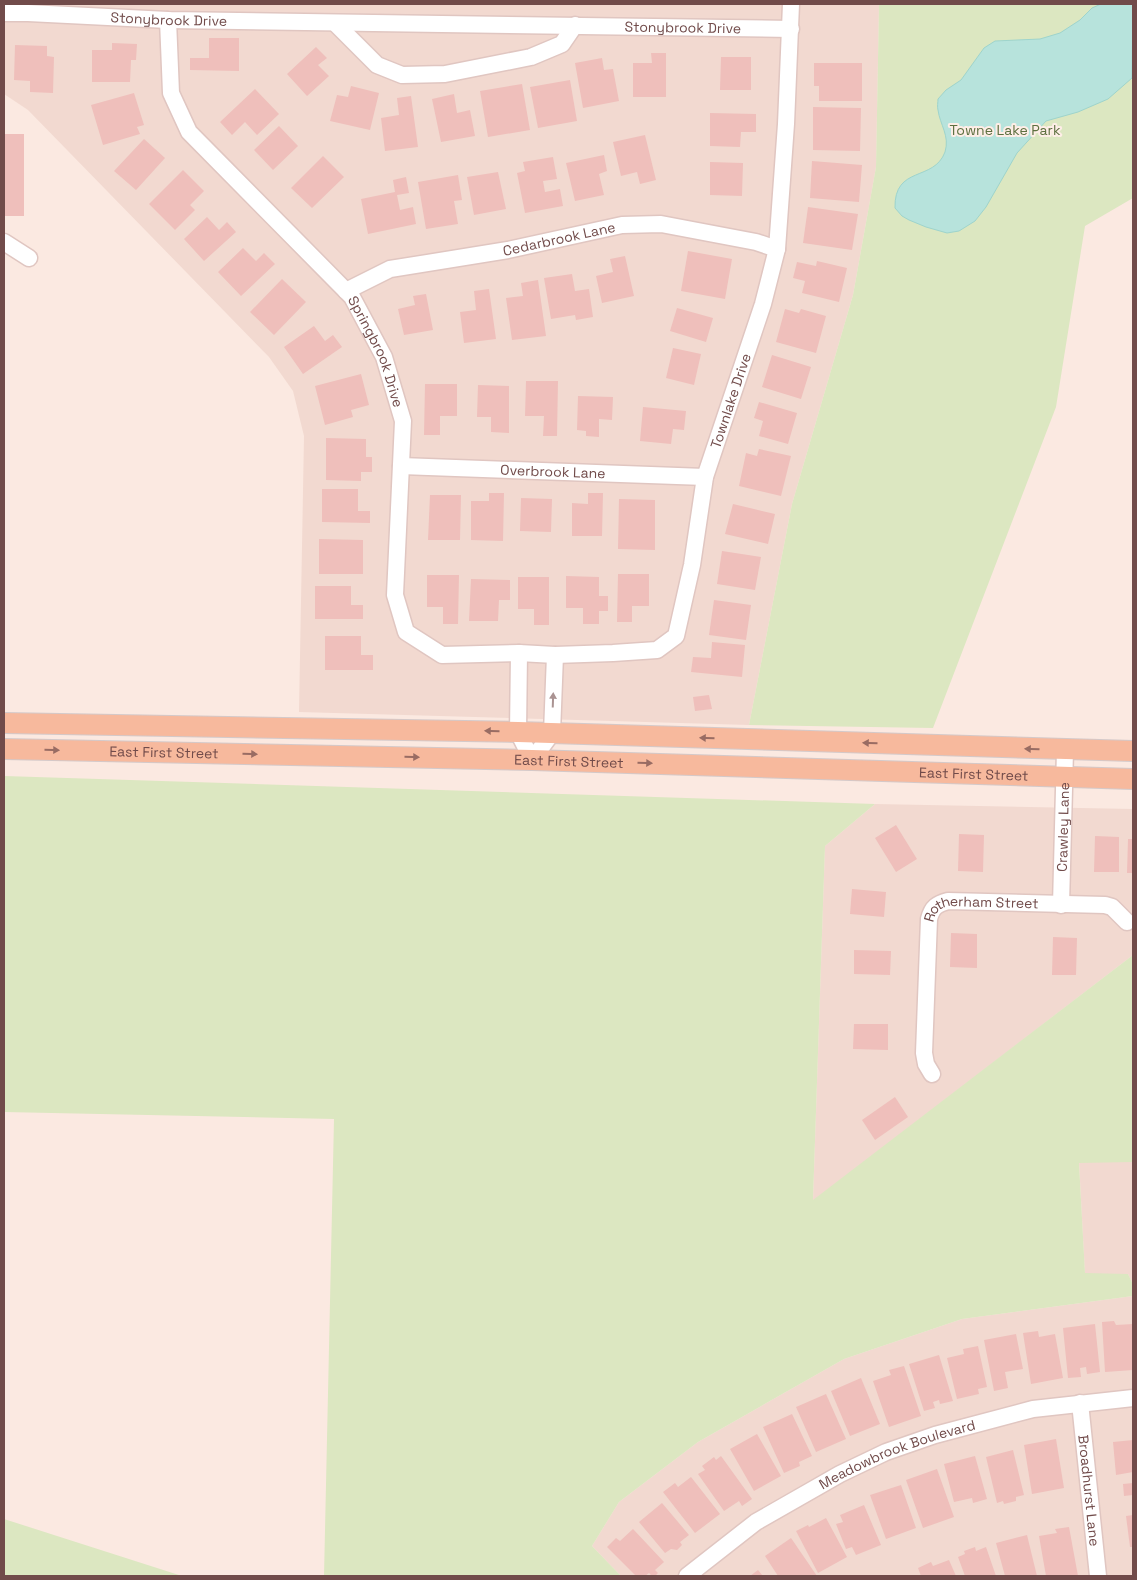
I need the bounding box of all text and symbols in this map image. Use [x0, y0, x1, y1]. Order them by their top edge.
street label: Stonybrook Drive [110, 8, 227, 30]
street label: Stonybrook Drive [624, 18, 741, 37]
park label: Towne Lake Park [950, 121, 1061, 139]
street label: Cedarbrook Lane [502, 218, 617, 260]
street label: Springbrook Drive [344, 293, 407, 409]
street label: Townlake Drive [706, 351, 755, 451]
street label: Overbrook Lane [500, 461, 606, 482]
one-way arrow [550, 692, 558, 708]
one-way arrow [484, 727, 500, 735]
one-way arrow [699, 734, 715, 742]
one-way arrow [861, 739, 877, 747]
street label: East First Street [109, 742, 219, 762]
one-way arrow [1024, 744, 1040, 752]
one-way arrow [45, 746, 61, 754]
one-way arrow [242, 750, 258, 758]
street label: East First Street [514, 751, 624, 772]
one-way arrow [405, 753, 421, 761]
one-way arrow [637, 760, 653, 768]
street label: East First Street [919, 763, 1029, 785]
street label: Crawley Lane [1053, 782, 1073, 872]
street label: Rotherham Street [920, 892, 1039, 924]
street label: Meadowbrook Boulevard [816, 1416, 977, 1493]
street label: Broadhurst Lane [1074, 1434, 1104, 1547]

